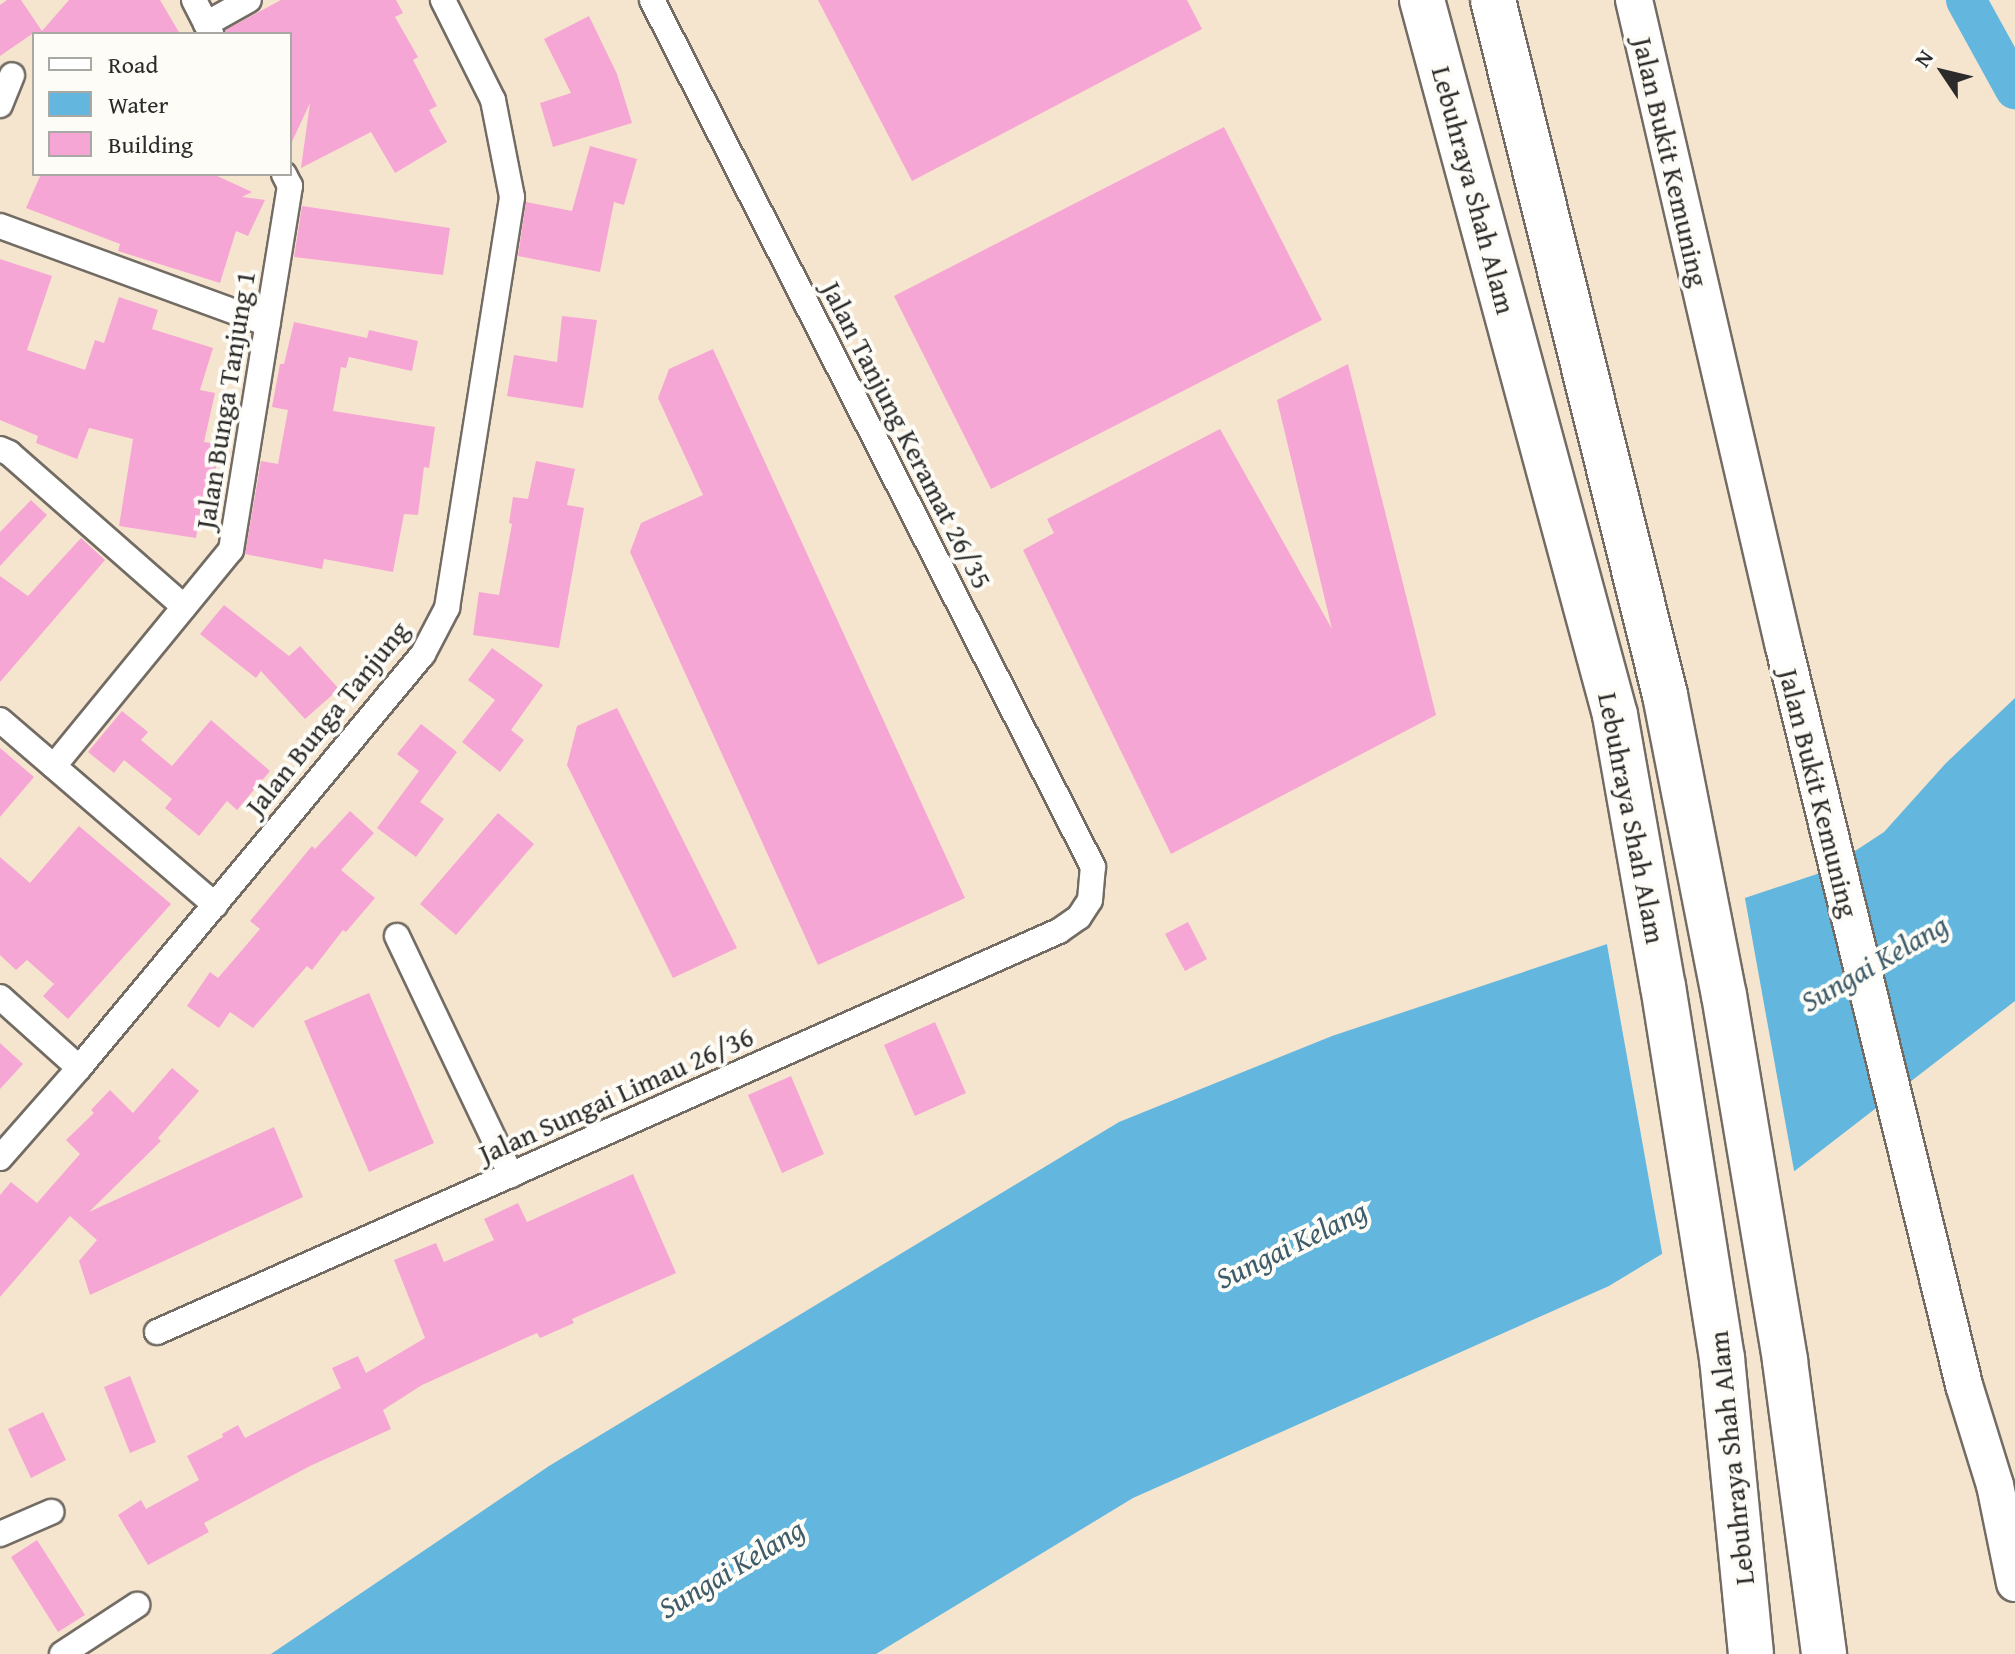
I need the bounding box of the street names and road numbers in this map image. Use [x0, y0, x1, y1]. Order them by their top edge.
street label: Jalan Bukit Kemuning [1626, 34, 1716, 290]
street label: Lebuhraya Shah Alam [1425, 62, 1523, 318]
street label: Jalan Bunga Tanjung 1 [188, 269, 262, 531]
street label: Jalan Tanjung Keramat 26/35 [815, 276, 999, 594]
street label: Jalan Bunga Tanjung [238, 614, 416, 822]
street label: Jalan Bukit Kemuning [1772, 665, 1866, 921]
street label: Lebuhraya Shah Alam [1591, 690, 1673, 946]
street label: Jalan Sungai Limau 26/36 [474, 1019, 758, 1171]
street label: Lebuhraya Shah Alam [1701, 1329, 1761, 1587]

